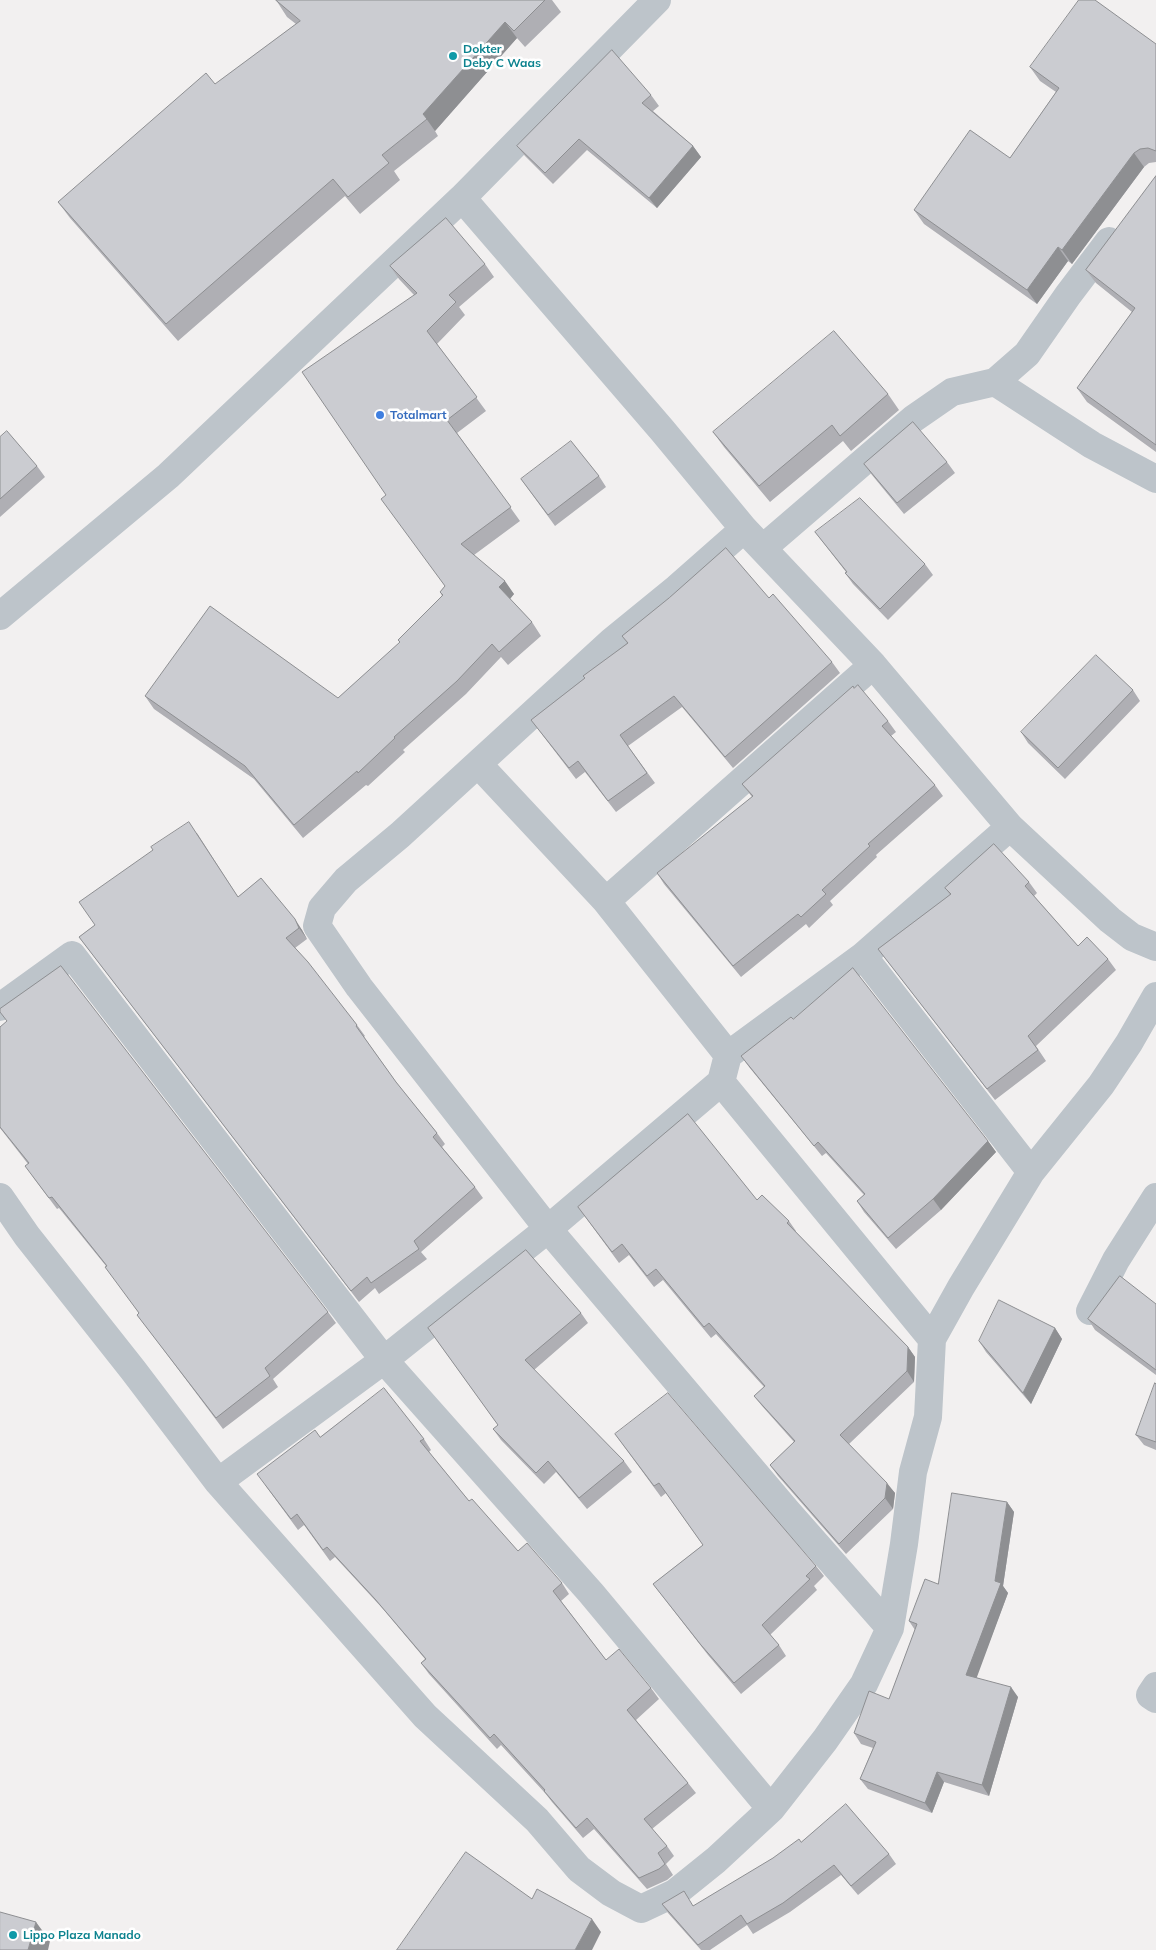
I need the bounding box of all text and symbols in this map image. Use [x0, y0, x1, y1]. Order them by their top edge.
place label: Dokter Deby C Waas [463, 42, 541, 70]
marker: Dokter Deby C Waas [447, 50, 459, 62]
place label: Totalmart [390, 408, 446, 422]
marker: Totalmart [374, 409, 386, 421]
place label: Lippo Plaza Manado [23, 1928, 141, 1942]
marker: Lippo Plaza Manado [7, 1929, 19, 1941]

